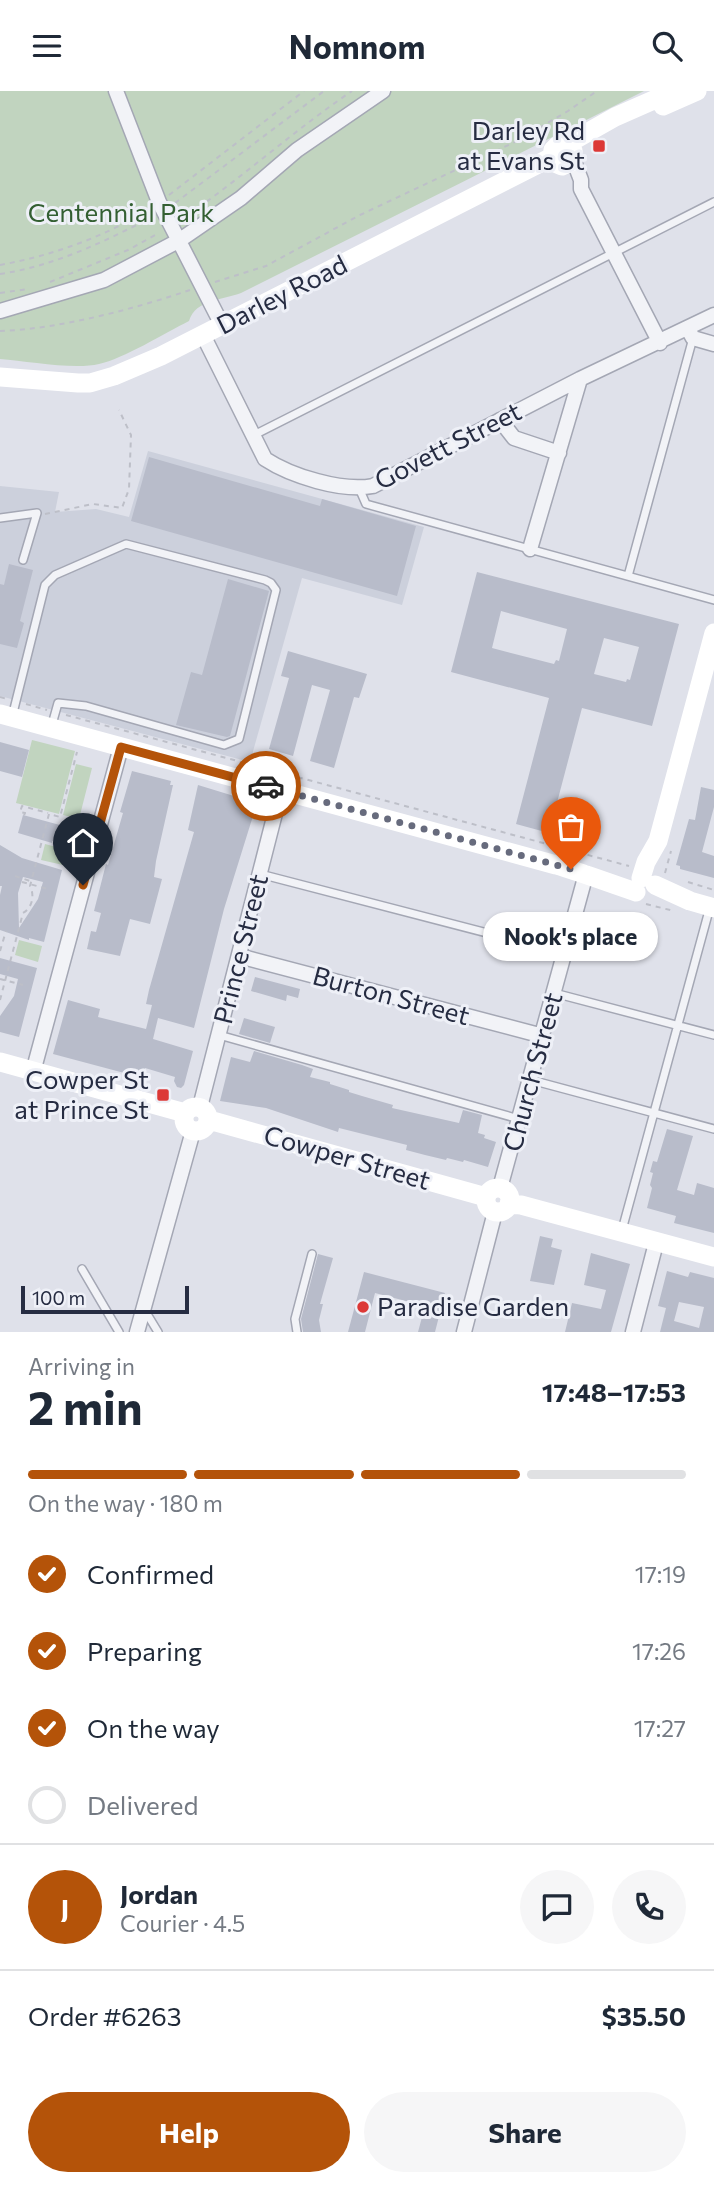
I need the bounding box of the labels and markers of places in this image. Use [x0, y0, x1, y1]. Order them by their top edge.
place label: Darley Rd at Evans St [457, 114, 585, 175]
marker: Darley Rd at Evans St [591, 138, 607, 154]
pin [541, 797, 601, 869]
pin [53, 813, 113, 885]
callout: Nook's place [484, 911, 658, 960]
place label: Cowper St at Prince St [14, 1063, 149, 1124]
marker: Cowper St at Prince St [155, 1087, 171, 1103]
place label: Paradise Garden [377, 1290, 569, 1321]
marker: Paradise Garden [355, 1299, 371, 1315]

